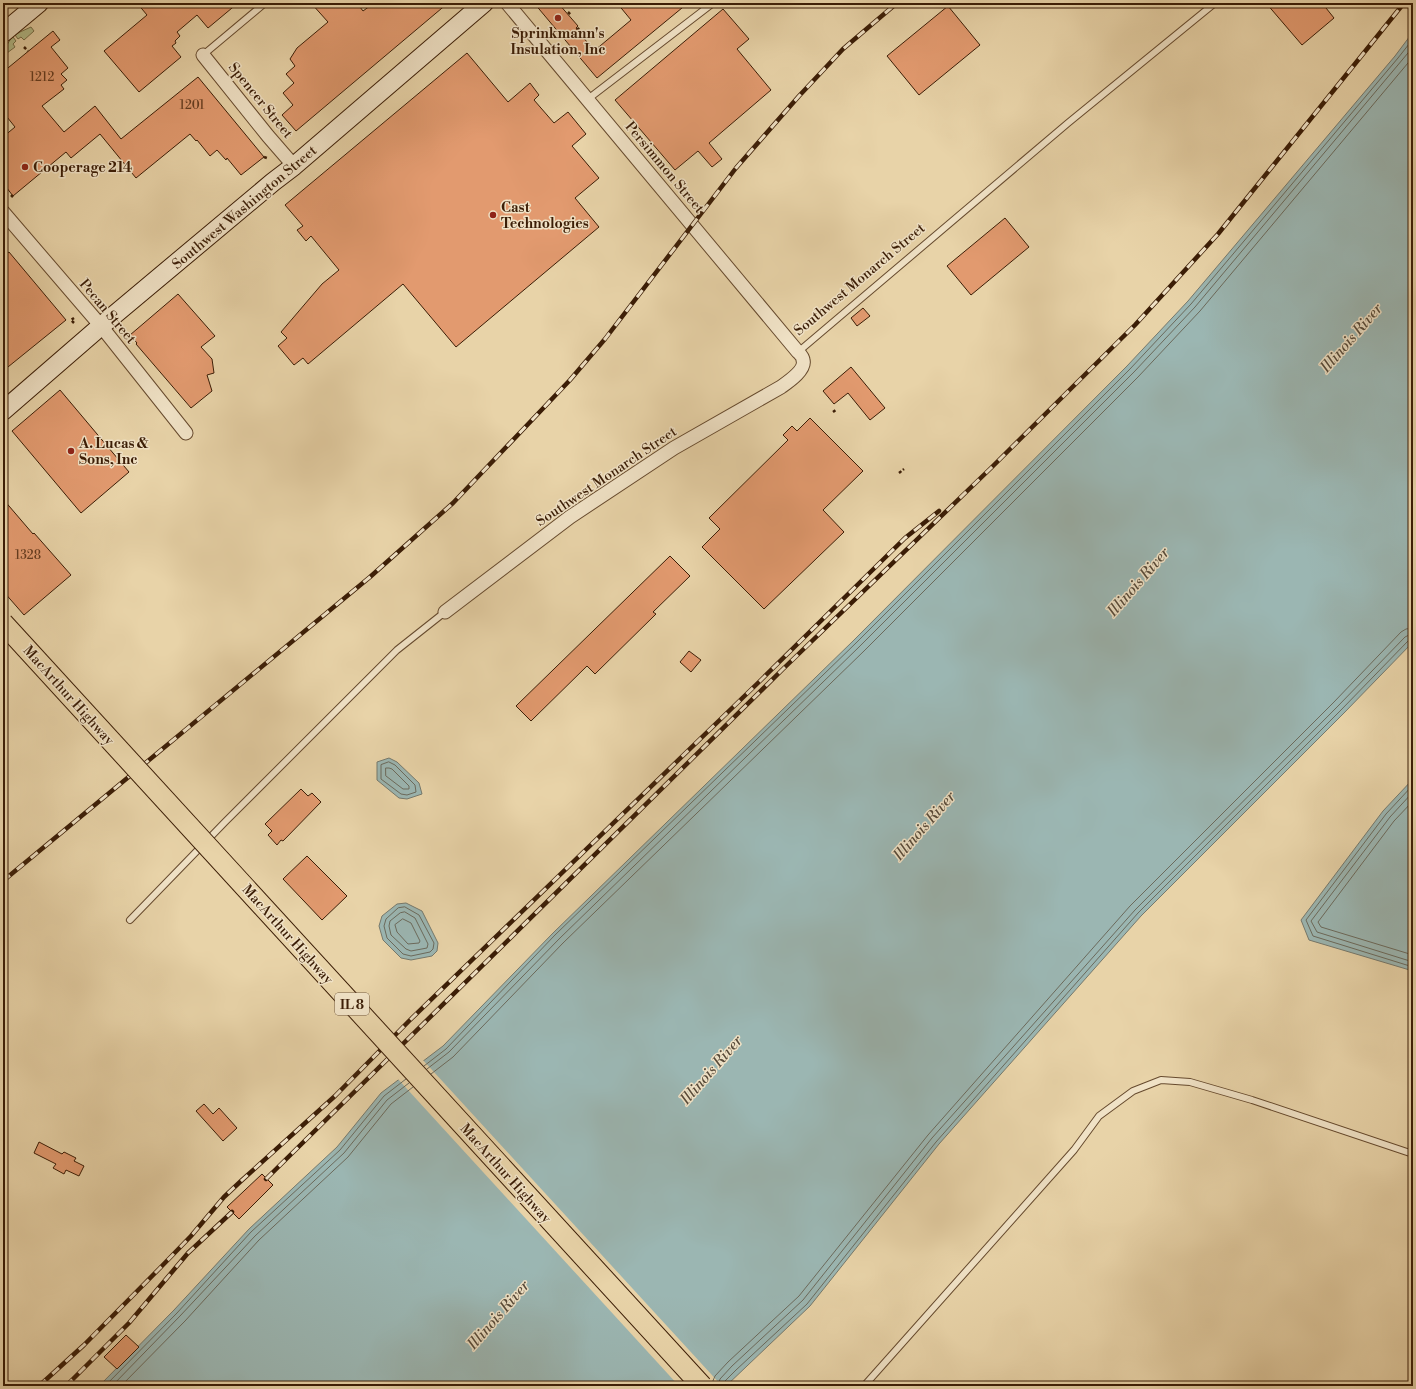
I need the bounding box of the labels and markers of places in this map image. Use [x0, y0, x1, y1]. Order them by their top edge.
marker: Sprinkmann's Insulation, Inc [553, 13, 563, 23]
place label: Sprinkmann's Insulation, Inc [511, 25, 605, 59]
place label: Cooperage 214 [33, 159, 132, 177]
marker: Cooperage 214 [20, 162, 30, 172]
place label: Cast Technologies [501, 199, 589, 233]
marker: Cast Technologies [488, 210, 498, 220]
place label: A. Lucas & Sons, Inc [78, 435, 149, 469]
marker: A. Lucas & Sons, Inc [66, 446, 76, 456]

